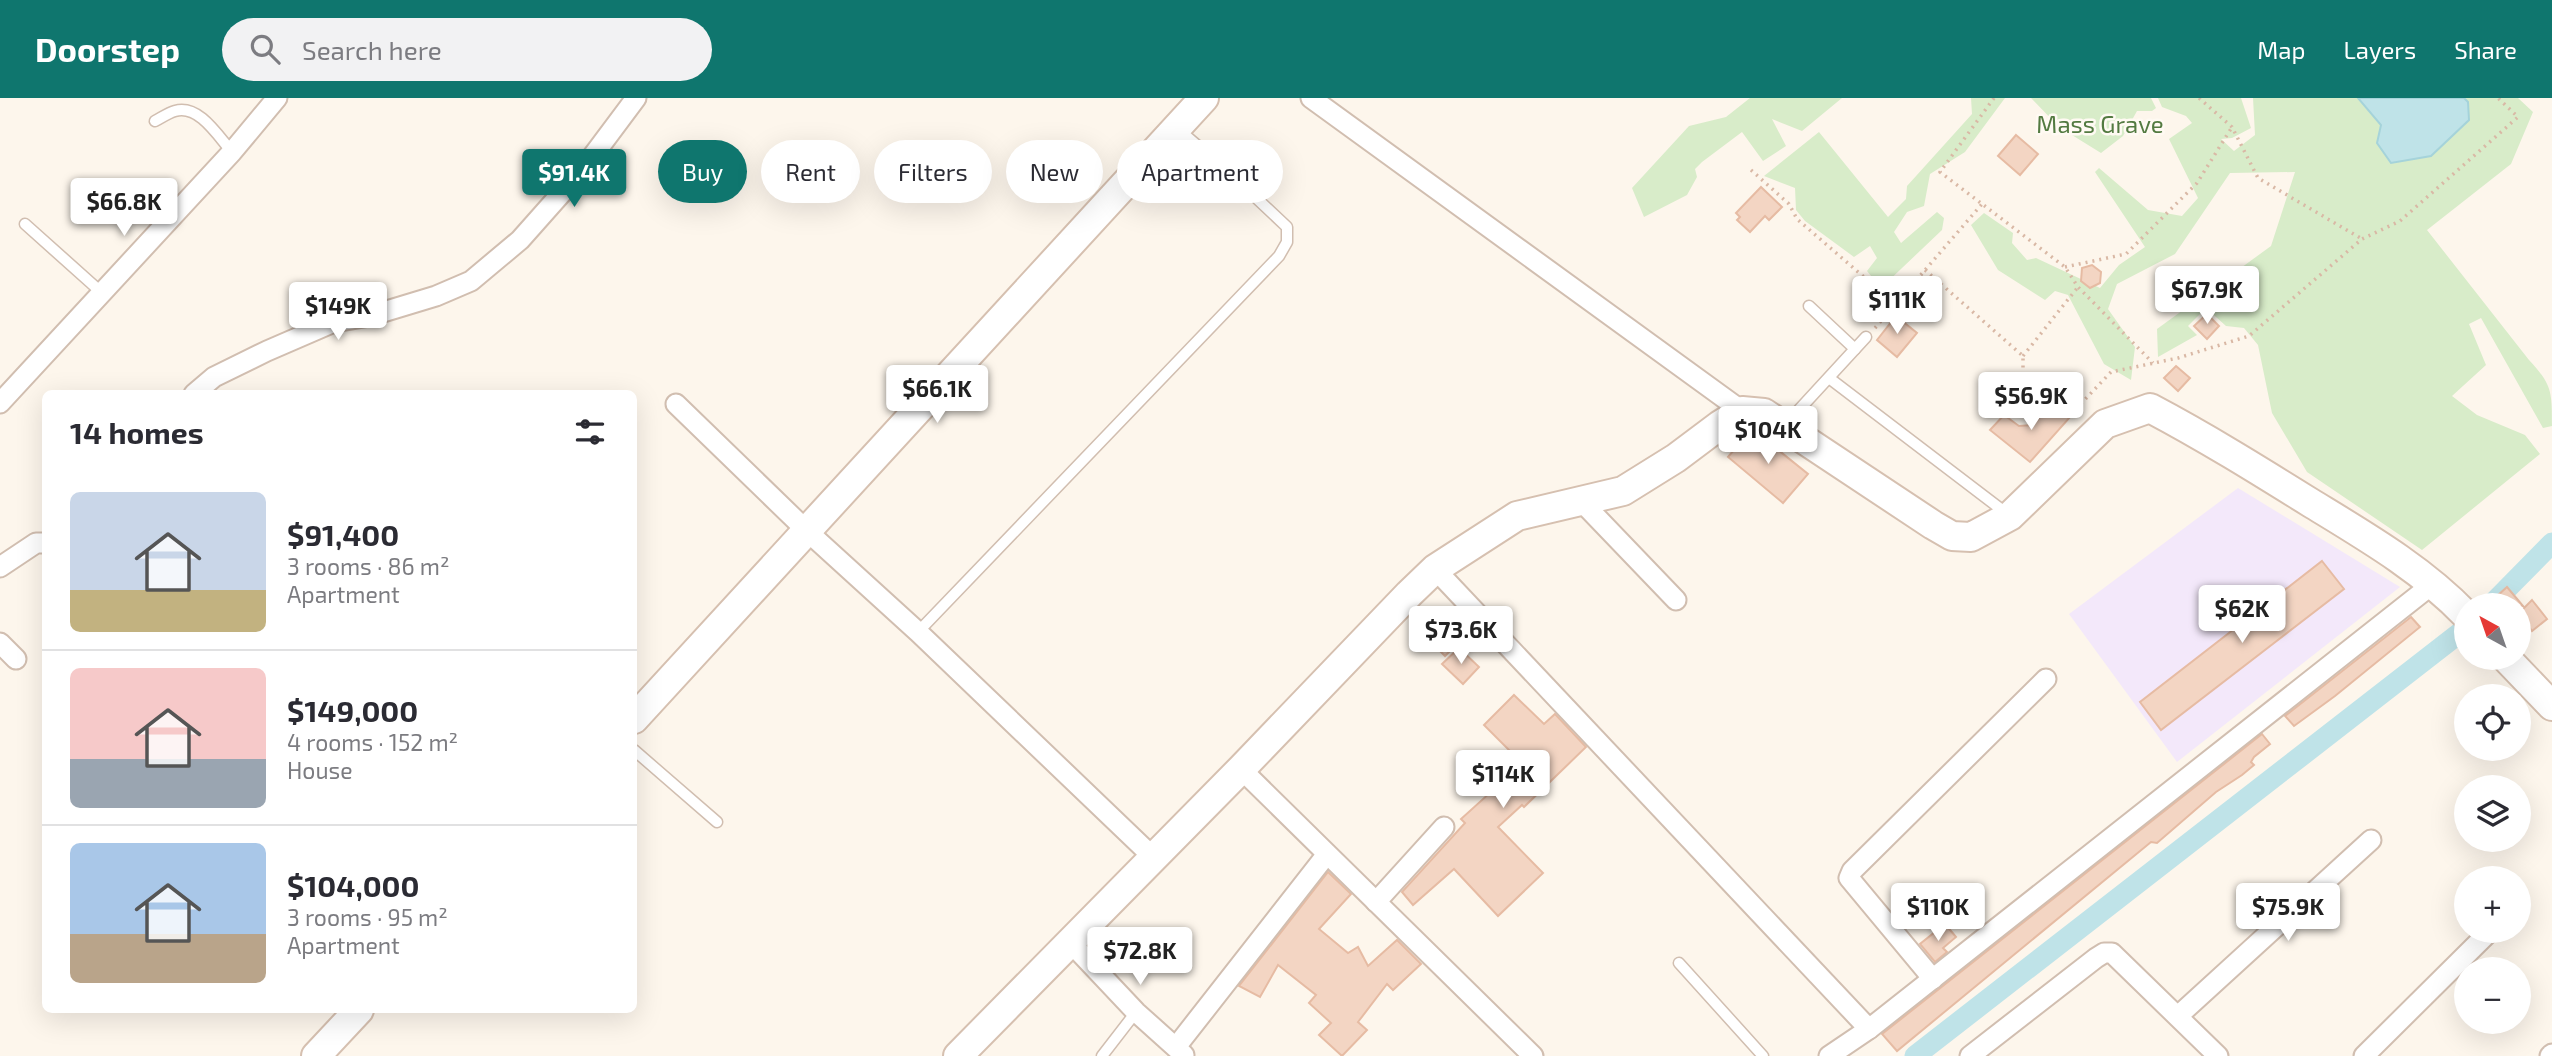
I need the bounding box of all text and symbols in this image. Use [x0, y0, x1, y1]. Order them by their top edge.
search box [222, 18, 712, 81]
text: Doorstep [35, 29, 180, 69]
icon: search [246, 30, 284, 68]
text: Search here [302, 34, 442, 65]
text: Map [2257, 35, 2305, 64]
text: Layers [2343, 35, 2416, 64]
text: Share [2454, 35, 2517, 64]
park label: Mass Grave [2036, 109, 2164, 138]
chip: Buy [658, 140, 747, 203]
chip: Rent [761, 140, 860, 203]
chip: Filters [874, 140, 992, 203]
chip: New [1006, 140, 1103, 203]
chip: Apartment [1117, 140, 1283, 203]
pin: $91.4K [517, 150, 631, 209]
text: $91.4K [538, 158, 610, 186]
pin: $66.8K [67, 178, 181, 238]
text: $66.8K [86, 187, 162, 215]
pin: $67.9K [2150, 266, 2264, 326]
text: $67.9K [2171, 275, 2243, 303]
pin: $111K [1848, 276, 1946, 336]
pin: $149K [289, 282, 387, 342]
text: $111K [1868, 285, 1926, 313]
text: $149K [305, 291, 371, 319]
pin: $66.1K [880, 366, 994, 425]
pin: $56.9K [1974, 372, 2088, 432]
text: $66.1K [902, 374, 972, 402]
text: $56.9K [1994, 381, 2068, 409]
pin: $104K [1719, 406, 1817, 466]
icon: filters [571, 413, 609, 451]
text: 14 homes [70, 414, 204, 450]
text: $104K [1734, 415, 1802, 443]
text: $91,400 [287, 516, 399, 552]
icon: home [126, 520, 210, 604]
text: 3 rooms · 86 m² [287, 552, 449, 580]
text: Apartment [287, 580, 400, 608]
pin: $62K [2201, 586, 2283, 645]
north arrow [2454, 593, 2530, 670]
map controls [2454, 593, 2531, 1034]
text: $62K [2215, 594, 2269, 622]
pin: $73.6K [1404, 606, 1518, 666]
text: $73.6K [1425, 615, 1497, 643]
button: locate [2454, 684, 2531, 761]
text: $149,000 [287, 692, 418, 728]
icon: home [126, 696, 210, 780]
text: 4 rooms · 152 m² [287, 728, 458, 756]
pin: $114K [1454, 750, 1552, 810]
text: House [287, 756, 353, 784]
text: $114K [1472, 759, 1534, 787]
button: layers [2454, 775, 2531, 852]
button: + [2454, 866, 2531, 943]
text: $104,000 [287, 867, 419, 903]
icon: home [126, 871, 210, 955]
pin: $110K [1889, 884, 1987, 943]
pin: $75.9K [2231, 884, 2345, 943]
text: $110K [1907, 892, 1969, 920]
text: $75.9K [2252, 892, 2324, 920]
text: 3 rooms · 95 m² [287, 903, 448, 931]
pin: $72.8K [1083, 928, 1197, 987]
text: Apartment [287, 931, 400, 959]
text: $72.8K [1103, 936, 1177, 964]
button: − [2454, 957, 2531, 1034]

